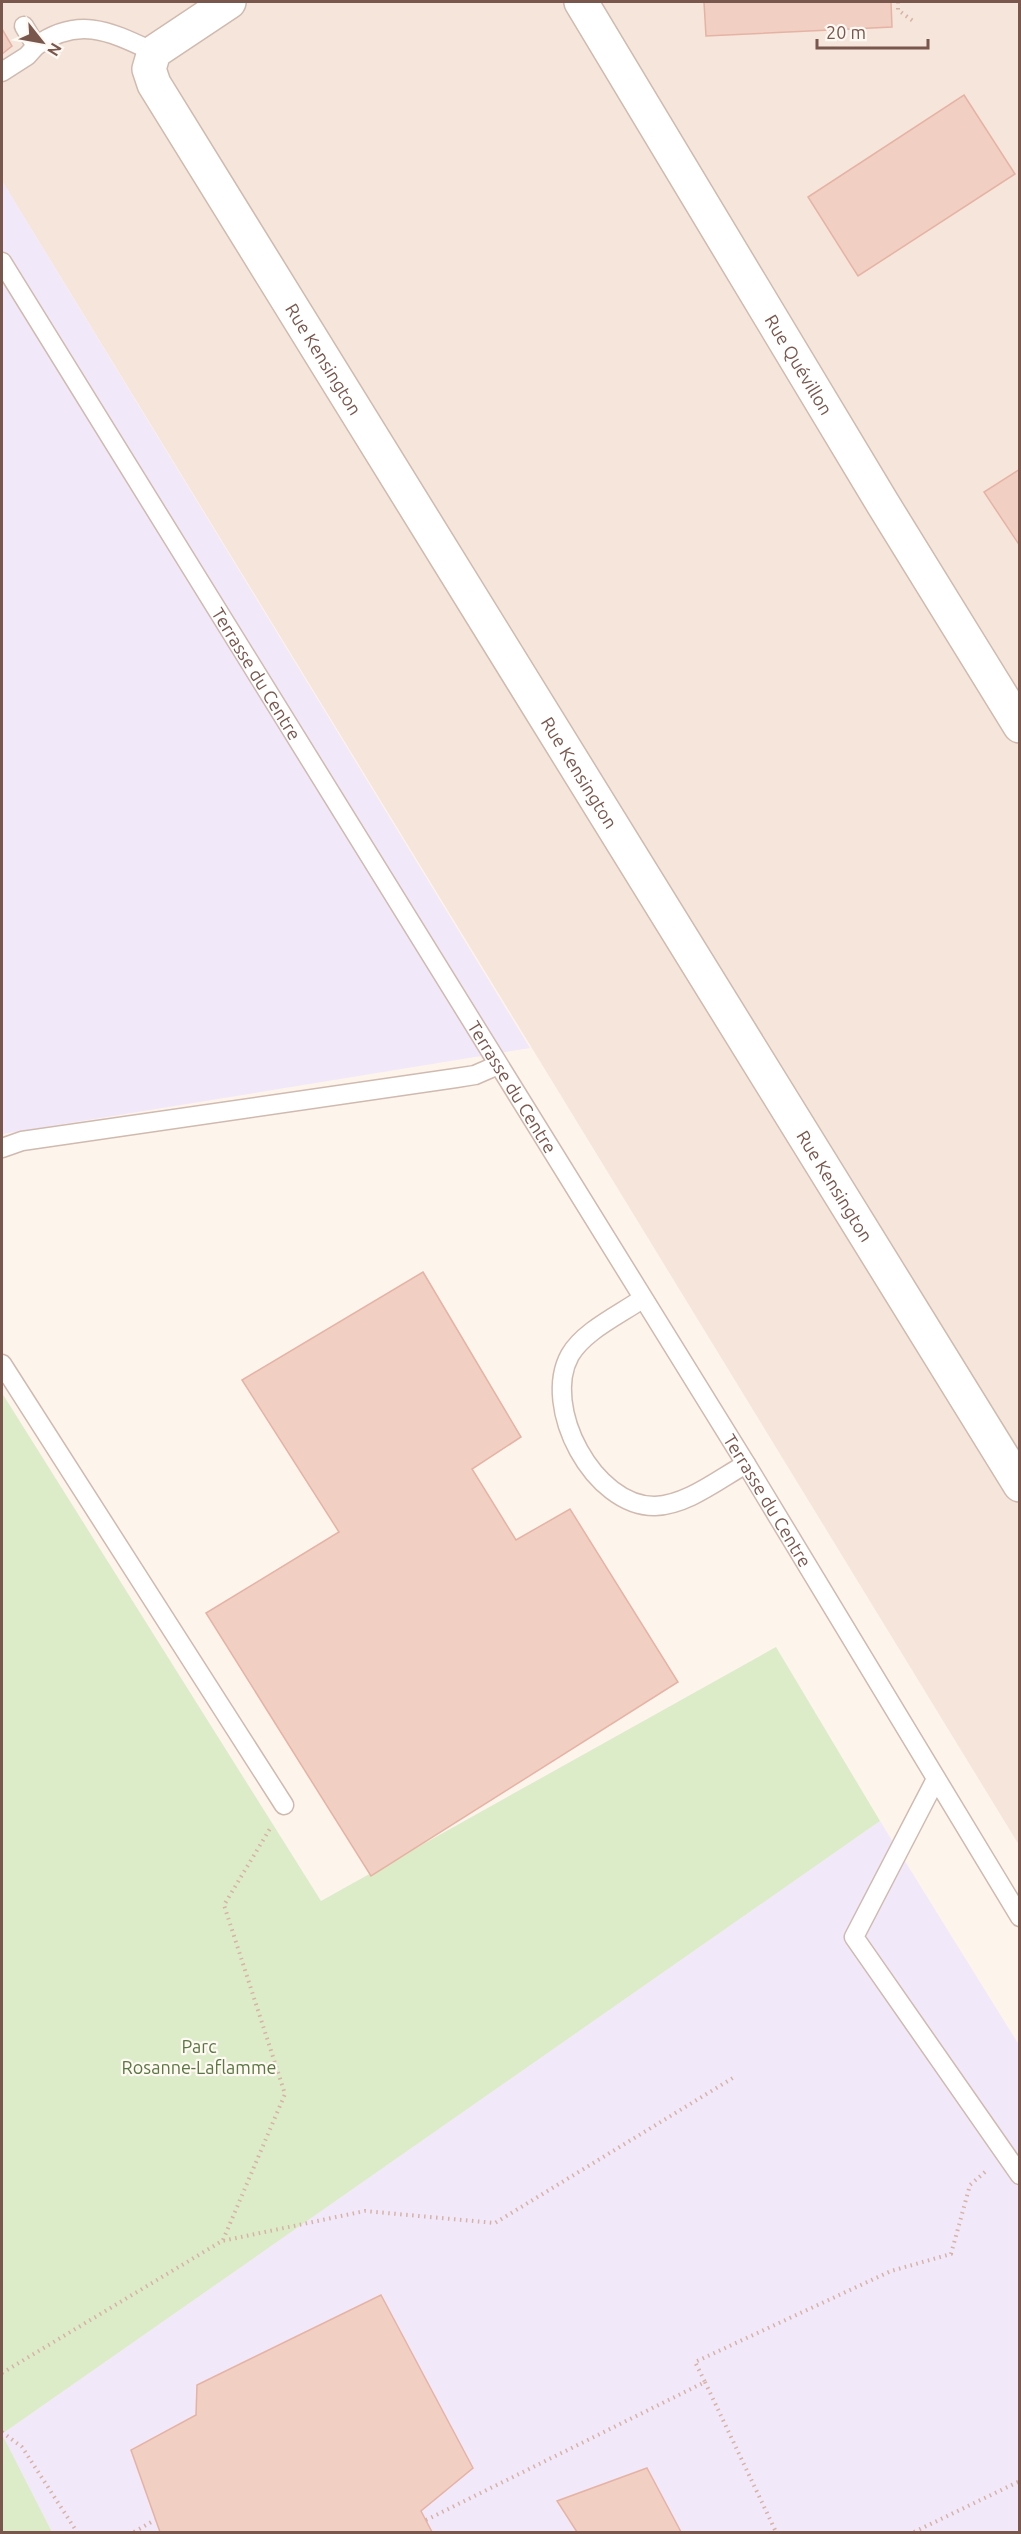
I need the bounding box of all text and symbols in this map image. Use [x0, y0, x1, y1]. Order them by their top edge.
north arrow [12, 12, 72, 72]
scale bar [817, 12, 928, 50]
text: 20 m [826, 22, 866, 42]
text: N [44, 40, 66, 59]
street label: Rue Kensington [282, 300, 366, 418]
street label: Rue Quévillon [761, 311, 837, 418]
street label: Terrasse du Centre [208, 604, 305, 743]
street label: Rue Kensington [538, 713, 621, 832]
street label: Terrasse du Centre [464, 1017, 561, 1157]
street label: Rue Kensington [793, 1126, 877, 1245]
street label: Terrasse du Centre [720, 1430, 816, 1570]
park label: Parc Rosanne-Laflamme [122, 2036, 276, 2077]

